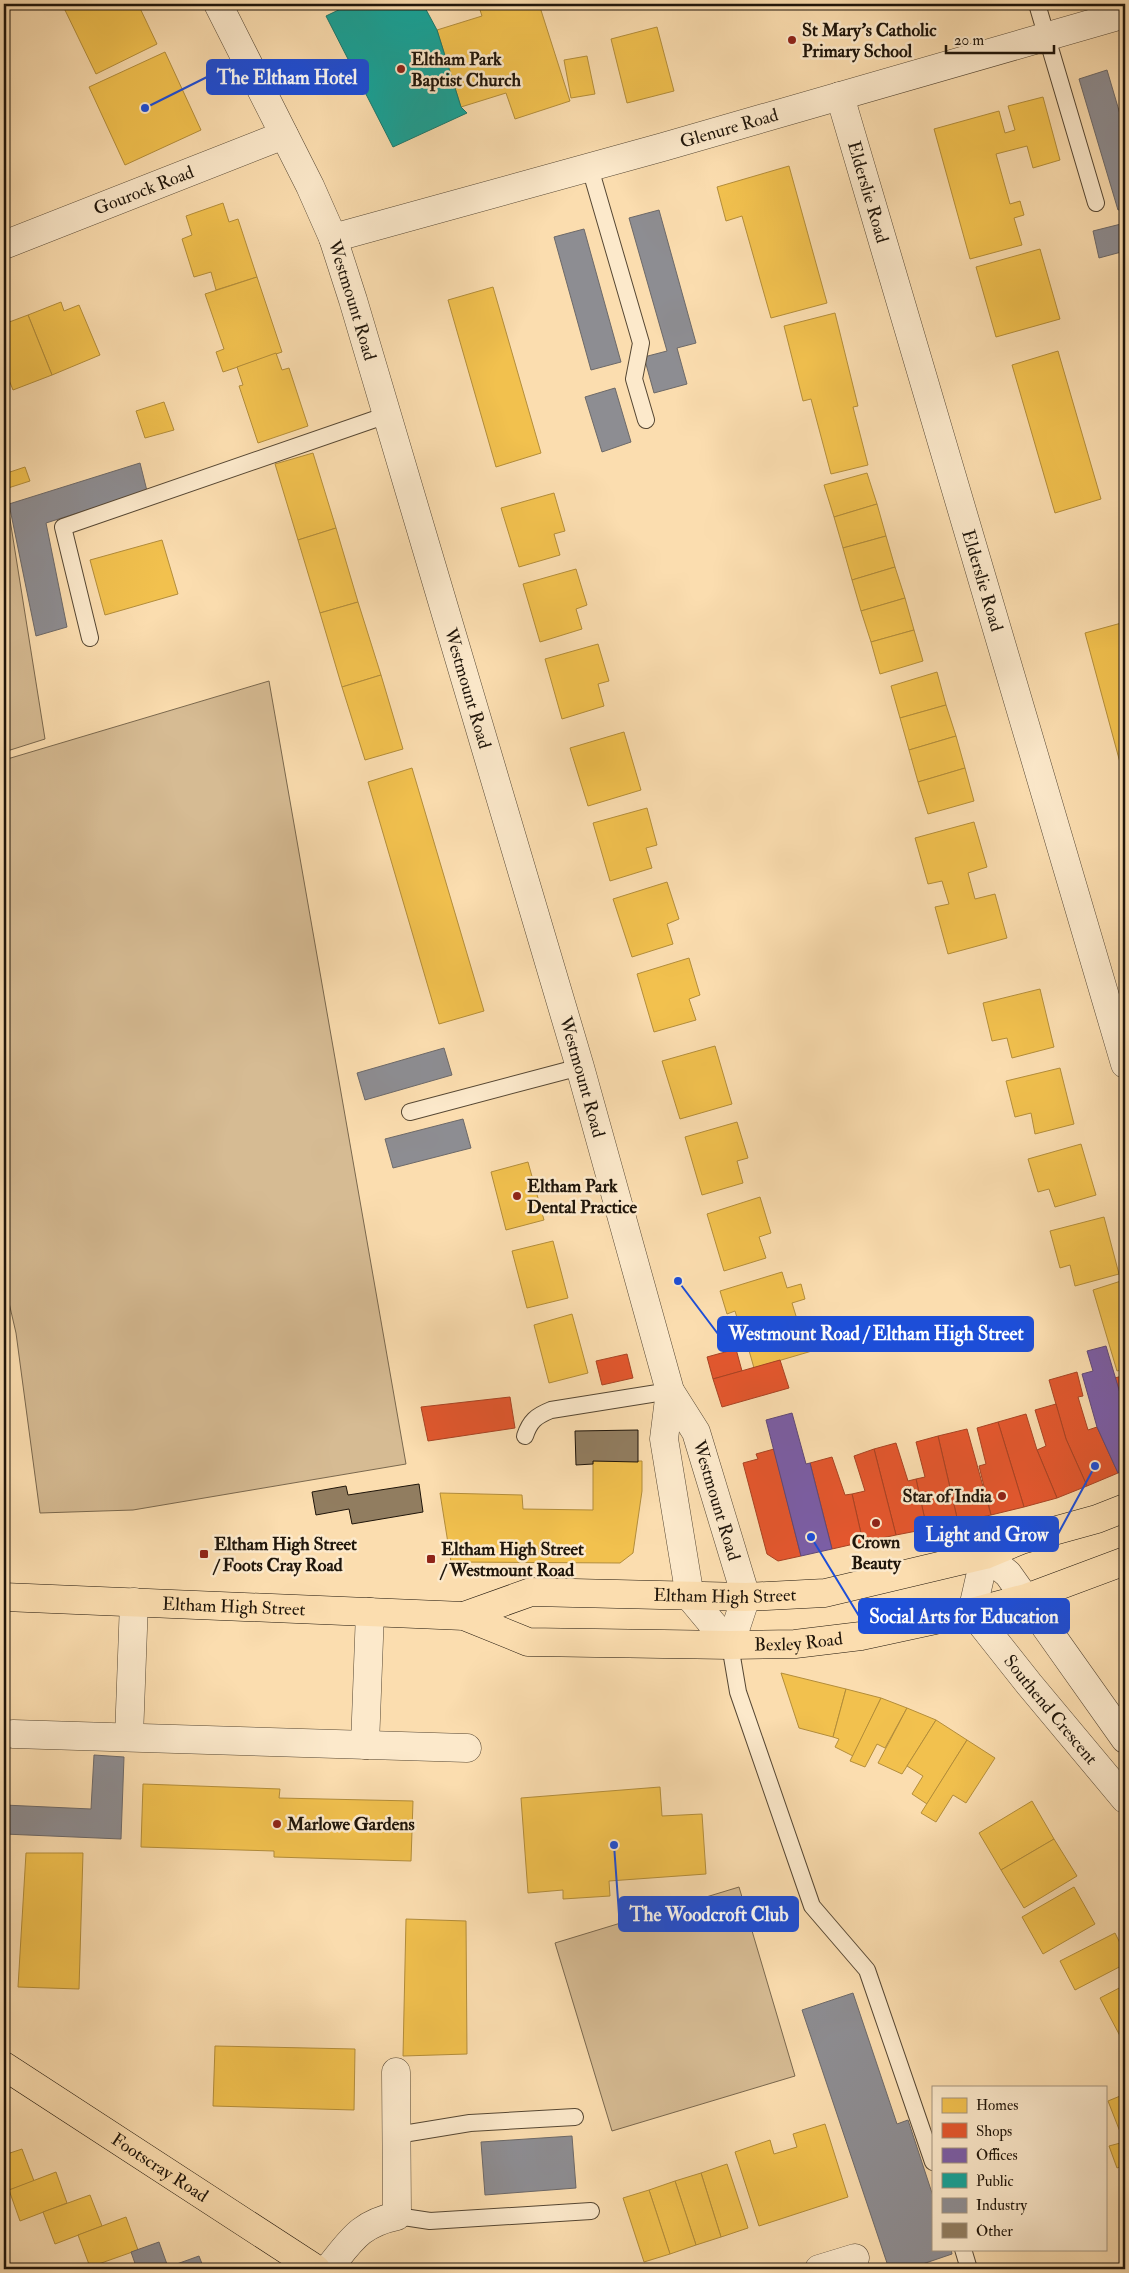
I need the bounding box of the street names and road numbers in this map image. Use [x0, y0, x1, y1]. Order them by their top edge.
street label: Glenure Road [677, 103, 781, 153]
street label: Elderslie Road [842, 138, 894, 246]
street label: Gourock Road [90, 160, 197, 220]
street label: Westmount Road [323, 236, 382, 363]
street label: Elderslie Road [957, 527, 1009, 634]
street label: Westmount Road [439, 624, 497, 752]
street label: Westmount Road [554, 1013, 611, 1140]
street label: Westmount Road [687, 1436, 746, 1563]
street label: Eltham High Street [653, 1583, 797, 1609]
street label: Eltham High Street [162, 1592, 306, 1621]
street label: Bexley Road [754, 1627, 844, 1656]
street label: Southend Crescent [999, 1650, 1103, 1769]
street label: Footscray Road [107, 2128, 213, 2207]

